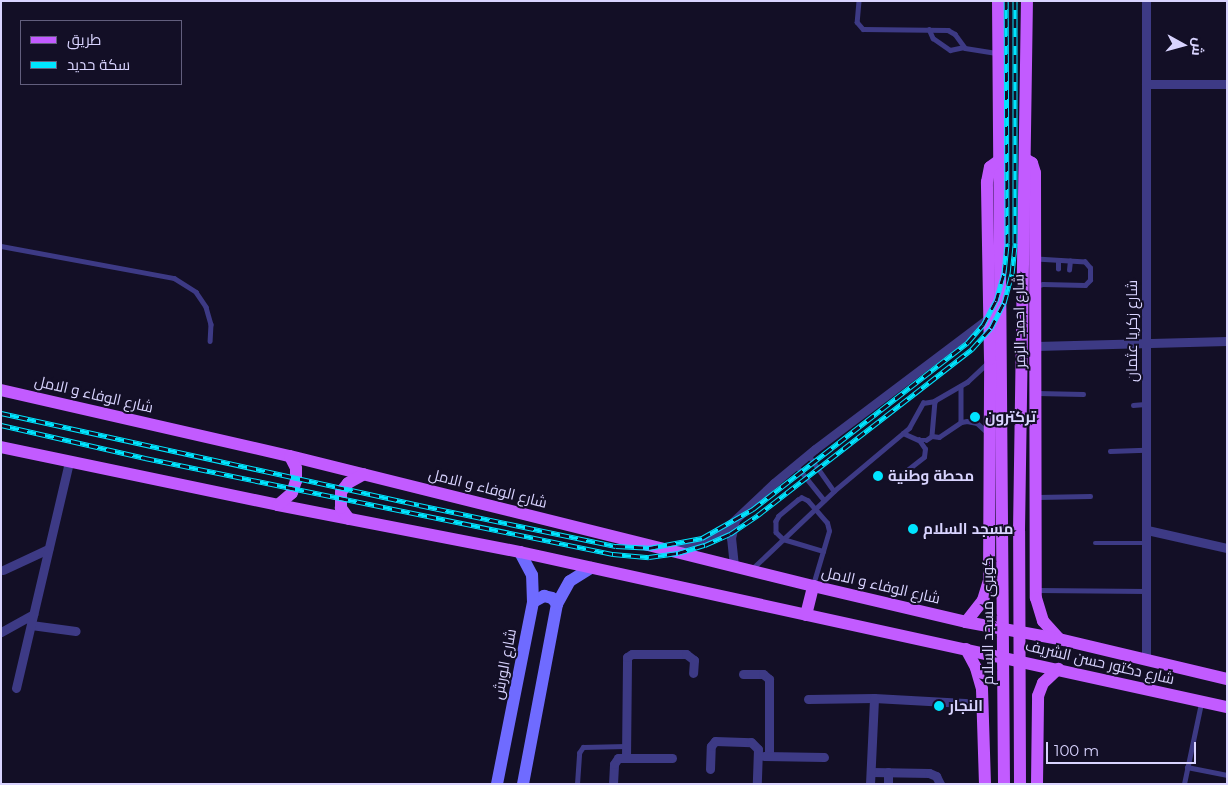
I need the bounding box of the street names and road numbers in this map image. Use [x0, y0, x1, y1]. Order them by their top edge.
street label: شارع احمد الزمر [1009, 274, 1029, 368]
street label: شارع زكريا عثمان [1123, 280, 1141, 382]
street label: شارع الوفاء و الامل [33, 372, 155, 416]
street label: شارع الوفاء و الامل [427, 465, 549, 511]
street label: كوبرى مسجد السلام [979, 557, 997, 685]
street label: شارع الوفاء و الامل [820, 563, 942, 607]
street label: شارع الورش [488, 627, 520, 701]
street label: شارع دكتور حسن الشريف [1024, 636, 1176, 688]

